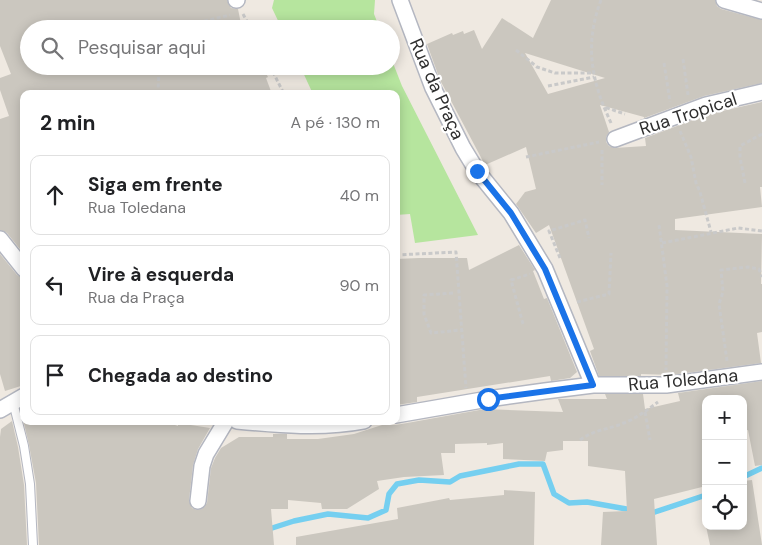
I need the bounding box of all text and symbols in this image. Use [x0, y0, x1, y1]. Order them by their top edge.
search box [20, 20, 400, 75]
icon: search [38, 34, 66, 62]
text: Pesquisar aqui [78, 35, 206, 60]
street label: Rua da Praça [404, 35, 470, 143]
street label: Rua Tropical [636, 87, 740, 141]
text: 2 min [40, 109, 96, 137]
text: A pé · 130 m [290, 112, 380, 133]
route end [466, 160, 489, 183]
text: Siga em frente [88, 172, 223, 197]
icon: ahead [41, 181, 69, 209]
text: 40 m [340, 185, 379, 206]
text: Rua Toledana [88, 197, 186, 218]
text: Vire à esquerda [88, 262, 234, 287]
icon: left [41, 271, 69, 299]
text: 90 m [339, 275, 379, 296]
text: Rua da Praça [88, 287, 184, 308]
icon: arrive [41, 361, 69, 389]
text: Chegada ao destino [88, 363, 273, 388]
street label: Rua Toledana [627, 363, 739, 397]
route start [477, 388, 500, 411]
map controls [702, 395, 747, 530]
button: + [702, 395, 747, 440]
button: − [702, 440, 747, 485]
button: locate [702, 485, 747, 530]

